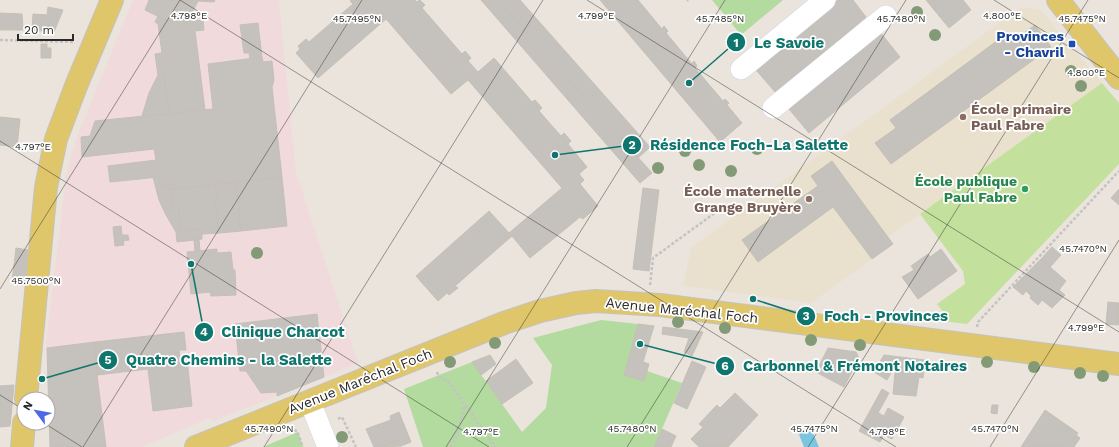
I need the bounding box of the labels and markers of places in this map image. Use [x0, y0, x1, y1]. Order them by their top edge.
place label: Provinces - Chavril [996, 28, 1065, 60]
callout: Le Savoie [726, 29, 832, 56]
marker: Provinces - Chavril [1067, 39, 1077, 49]
place label: École primaire Paul Fabre [971, 101, 1071, 133]
marker: École primaire Paul Fabre [958, 112, 968, 122]
callout: Résidence Foch-La Salette [622, 132, 856, 159]
place label: École publique Paul Fabre [915, 173, 1017, 205]
place label: École maternelle Grange Bruyère [684, 183, 801, 215]
marker: École publique Paul Fabre [1020, 184, 1030, 194]
marker: École maternelle Grange Bruyère [804, 194, 814, 204]
callout: Foch - Provinces [796, 302, 956, 329]
callout: Clinique Charcot [194, 318, 353, 345]
callout: Quatre Chemins - la Salette [98, 346, 340, 373]
callout: Carbonnel & Frémont Notaires [715, 353, 975, 380]

